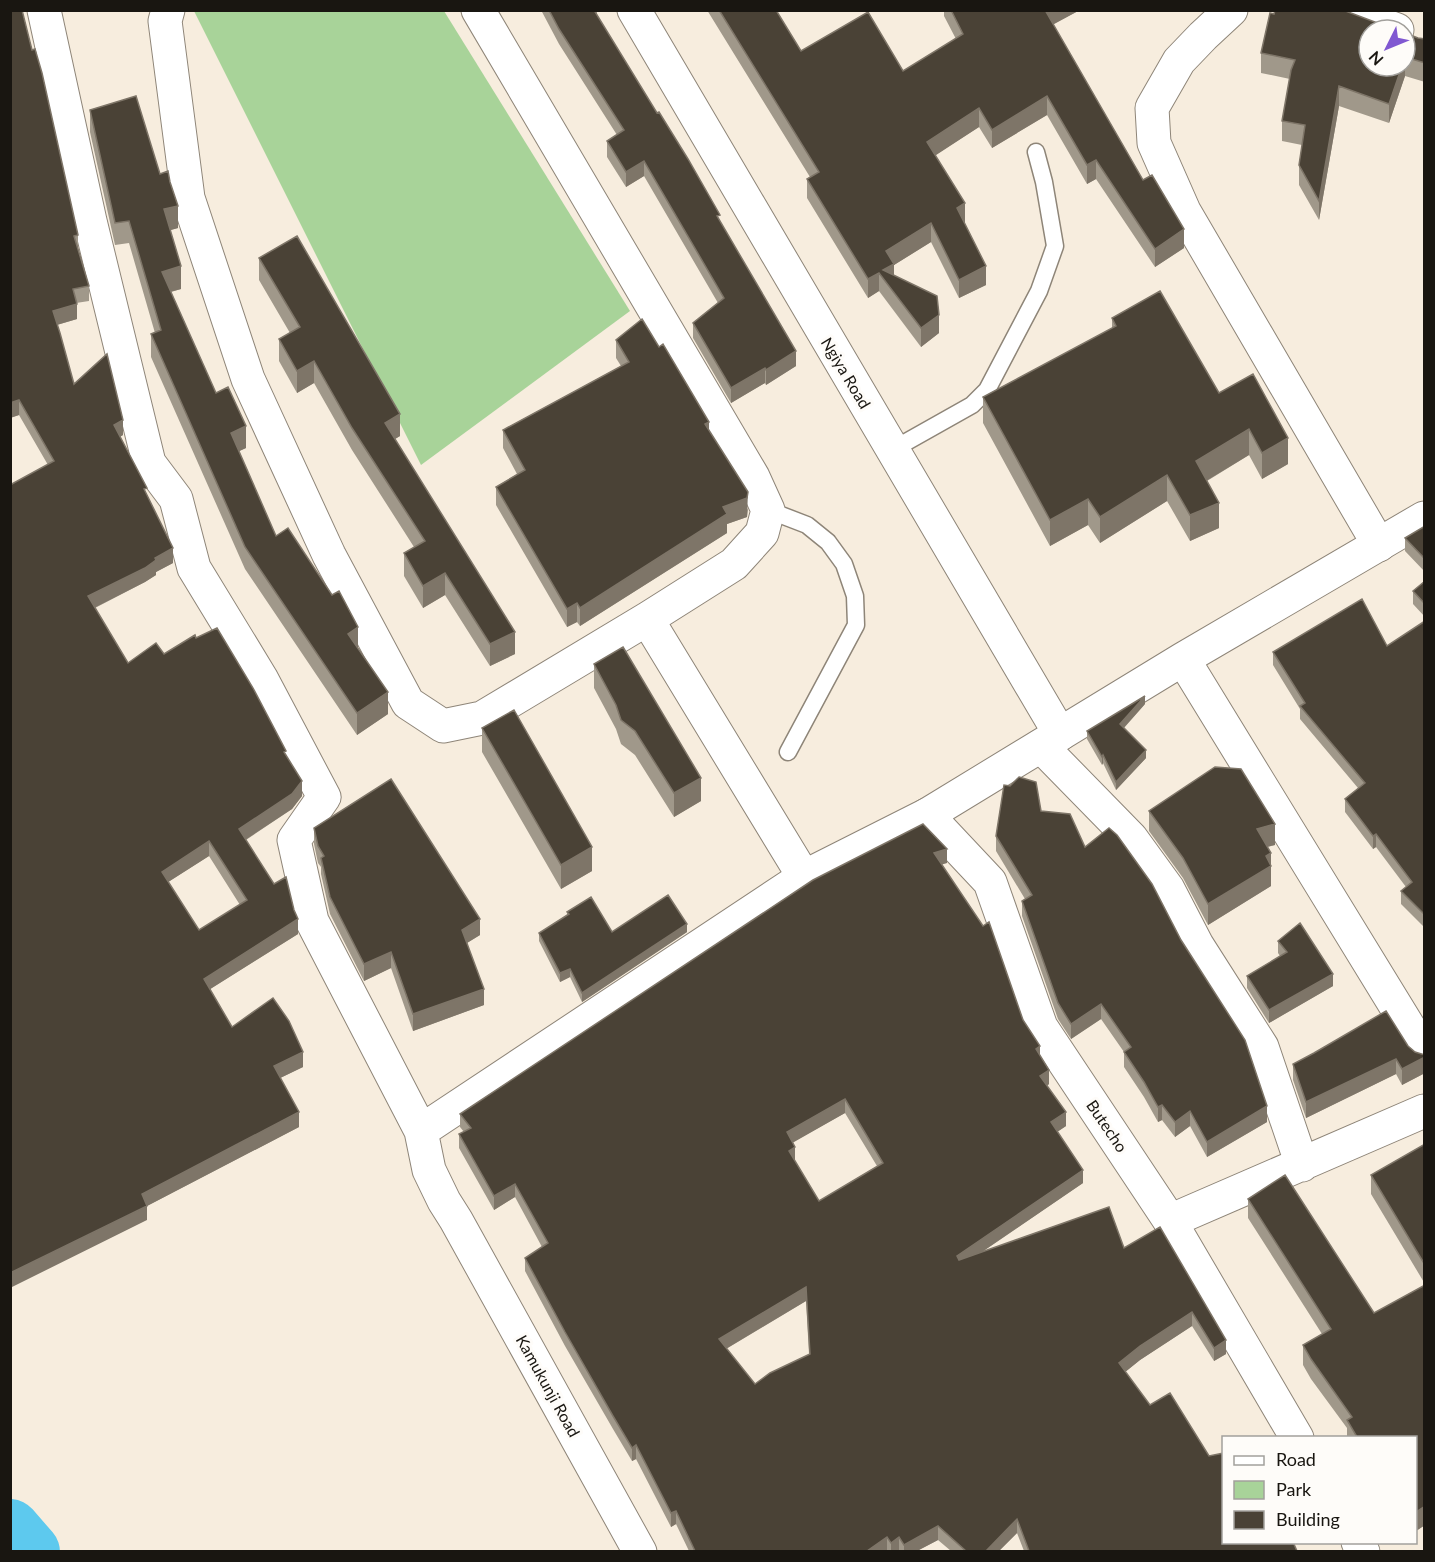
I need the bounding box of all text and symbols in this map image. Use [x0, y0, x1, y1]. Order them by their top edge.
north arrow [1357, 18, 1417, 78]
text: N [1365, 48, 1387, 70]
street label: Ngiya Road [818, 334, 875, 412]
street label: Butecho [1083, 1096, 1132, 1155]
street label: Kamukunji Road [513, 1331, 584, 1440]
legend [1222, 1436, 1417, 1544]
text: Road [1276, 1448, 1316, 1470]
text: Park [1276, 1478, 1312, 1500]
text: Building [1276, 1508, 1340, 1530]

